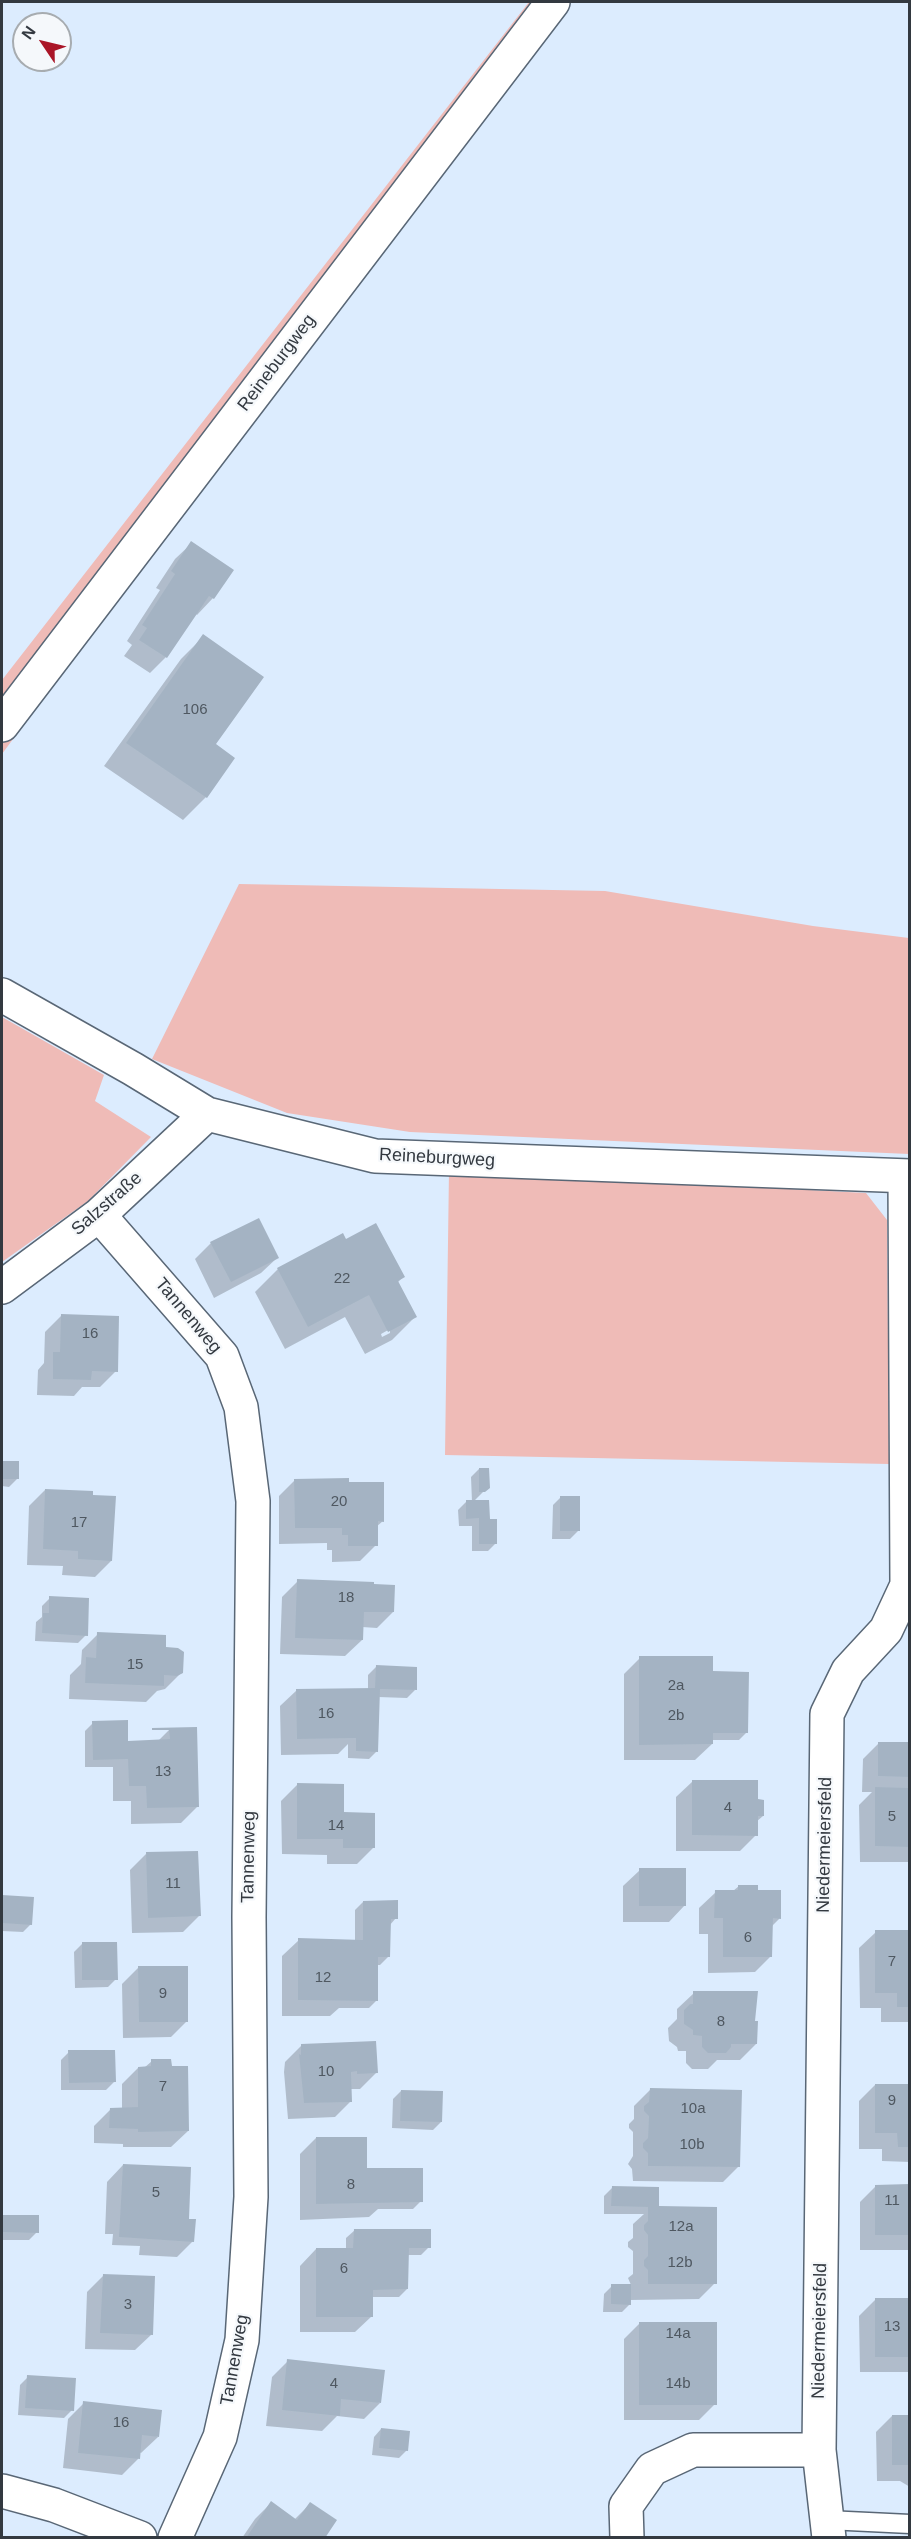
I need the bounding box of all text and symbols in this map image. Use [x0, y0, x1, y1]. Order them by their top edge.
north arrow [12, 12, 72, 72]
text: N [18, 23, 39, 42]
street label: Reineburgweg [233, 310, 321, 416]
house number: 106 [182, 701, 208, 719]
street label: Reineburgweg [378, 1144, 496, 1172]
street label: Salzstraße [67, 1168, 147, 1240]
house number: 22 [334, 1270, 350, 1288]
street label: Tannenweg [150, 1274, 226, 1358]
house number: 16 [82, 1325, 98, 1343]
house number: 20 [331, 1493, 347, 1511]
house number: 17 [71, 1514, 87, 1532]
house number: 18 [338, 1589, 354, 1607]
house number: 15 [127, 1656, 143, 1674]
house number: 2a [668, 1677, 684, 1695]
house number: 16 [318, 1705, 334, 1723]
house number: 2b [668, 1707, 684, 1725]
house number: 13 [155, 1763, 171, 1781]
street label: Niedermeiersfeld [813, 1777, 837, 1913]
house number: 4 [724, 1799, 732, 1817]
house number: 5 [888, 1808, 896, 1826]
street label: Tannenweg [237, 1811, 261, 1903]
house number: 14 [328, 1817, 344, 1835]
house number: 11 [165, 1875, 181, 1893]
house number: 6 [744, 1929, 752, 1947]
house number: 7 [888, 1953, 896, 1971]
house number: 12 [315, 1969, 331, 1987]
house number: 9 [159, 1985, 167, 2003]
house number: 8 [717, 2013, 725, 2031]
house number: 10 [318, 2063, 334, 2081]
house number: 7 [159, 2078, 167, 2096]
house number: 9 [888, 2092, 896, 2110]
house number: 10a [680, 2100, 706, 2118]
house number: 10b [679, 2136, 705, 2154]
house number: 8 [347, 2176, 355, 2194]
house number: 5 [152, 2184, 160, 2202]
house number: 11 [884, 2192, 900, 2210]
house number: 12a [668, 2218, 694, 2236]
house number: 12b [667, 2254, 693, 2272]
house number: 6 [340, 2260, 348, 2278]
street label: Niedermeiersfeld [808, 2263, 832, 2399]
house number: 3 [124, 2296, 132, 2314]
street label: Tannenweg [216, 2313, 254, 2407]
house number: 13 [884, 2318, 900, 2336]
house number: 14a [665, 2325, 691, 2343]
house number: 4 [330, 2375, 338, 2393]
house number: 14b [665, 2375, 691, 2393]
house number: 16 [113, 2414, 129, 2432]

